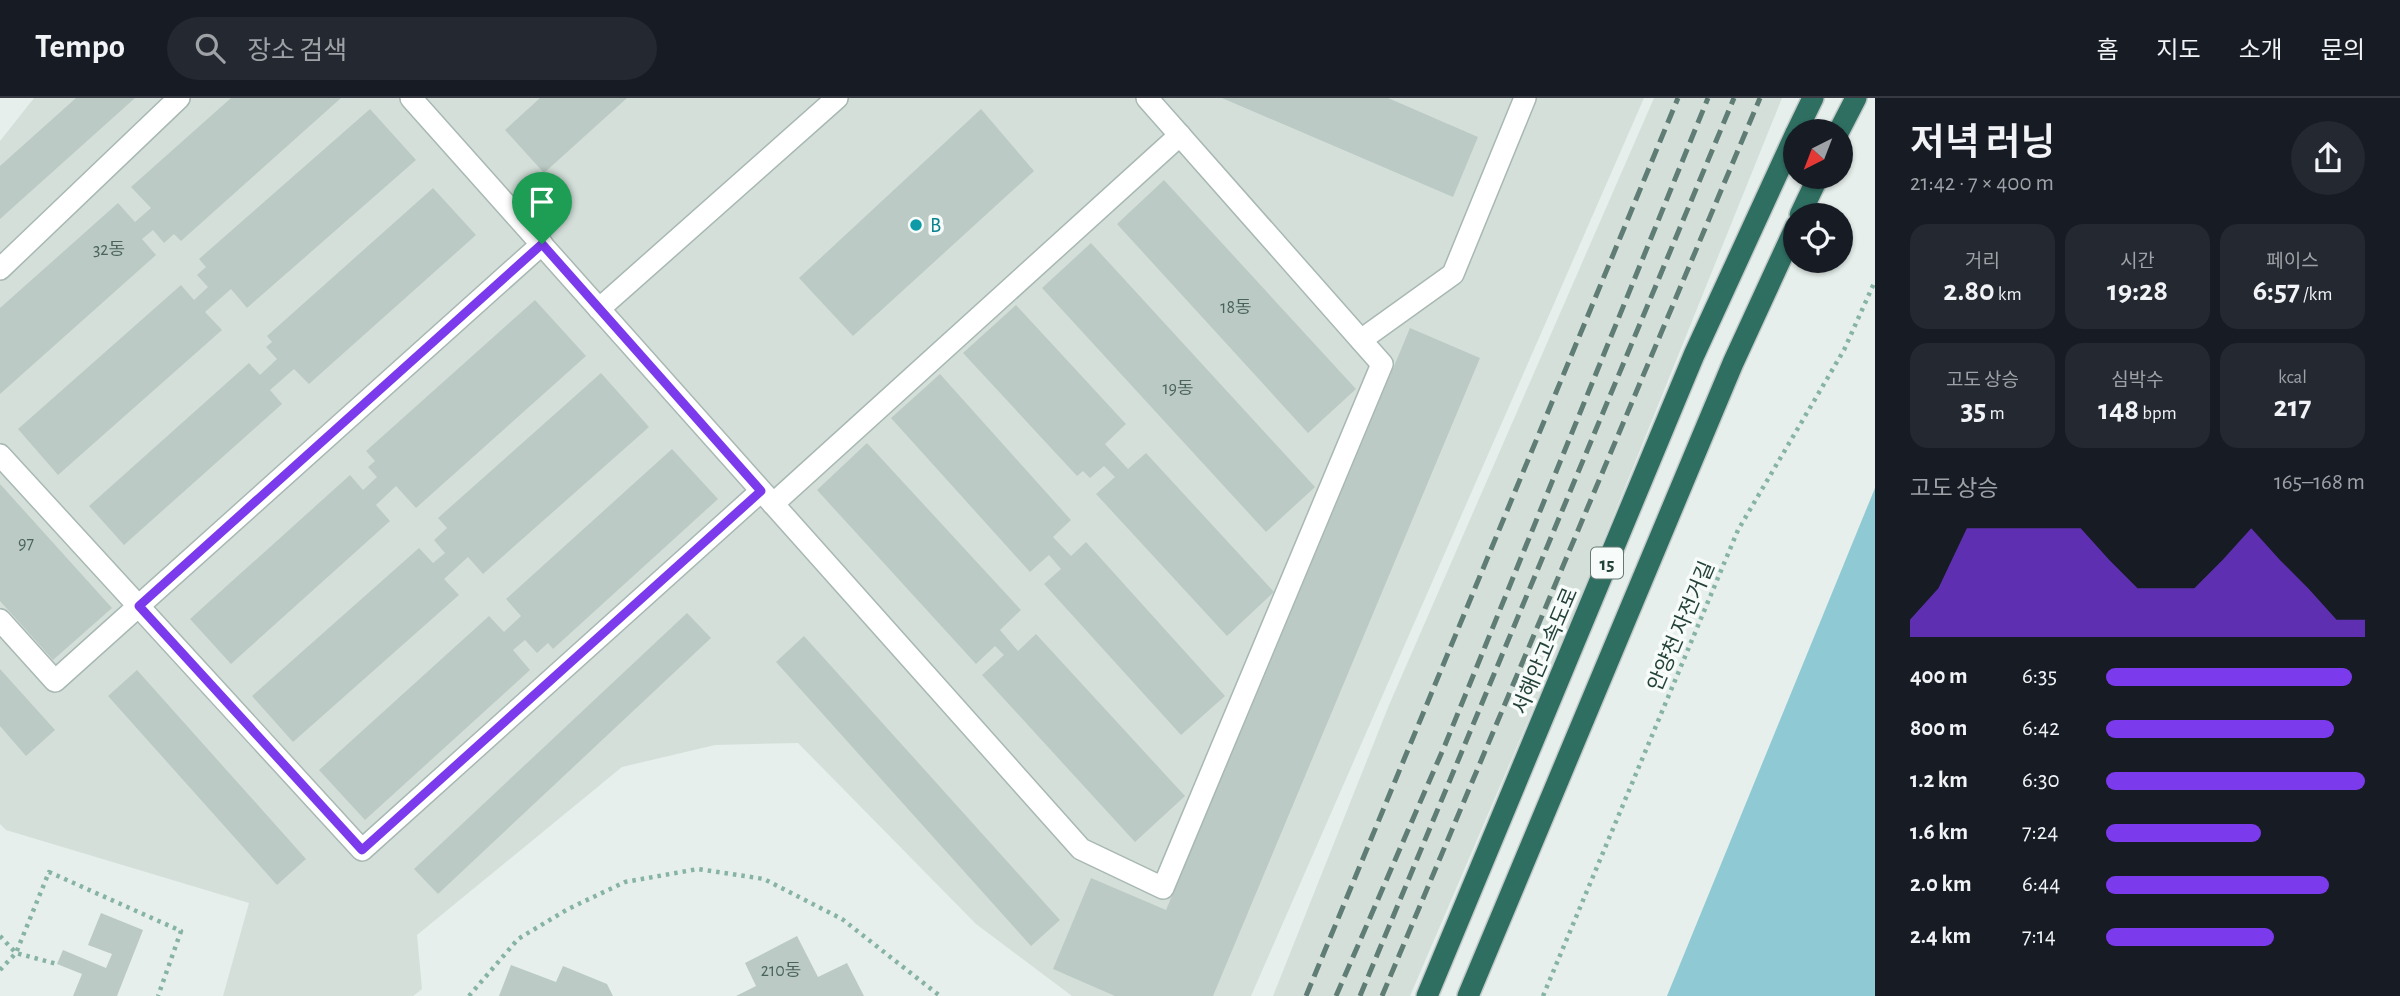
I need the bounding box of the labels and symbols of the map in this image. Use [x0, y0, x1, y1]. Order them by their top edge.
north arrow [1783, 119, 1853, 189]
pin [512, 172, 572, 244]
place label: B [930, 215, 941, 236]
marker: B [908, 217, 924, 233]
house number: 32동 [93, 240, 125, 259]
house number: 18동 [1220, 298, 1252, 317]
house number: 19동 [1162, 379, 1194, 398]
house number: 97 [18, 535, 34, 553]
road number: 15 [1591, 548, 1623, 578]
street label: 안양천 자전거길 [1644, 558, 1718, 694]
street label: 서해안고속도로 [1508, 584, 1582, 718]
house number: 210동 [761, 961, 801, 980]

